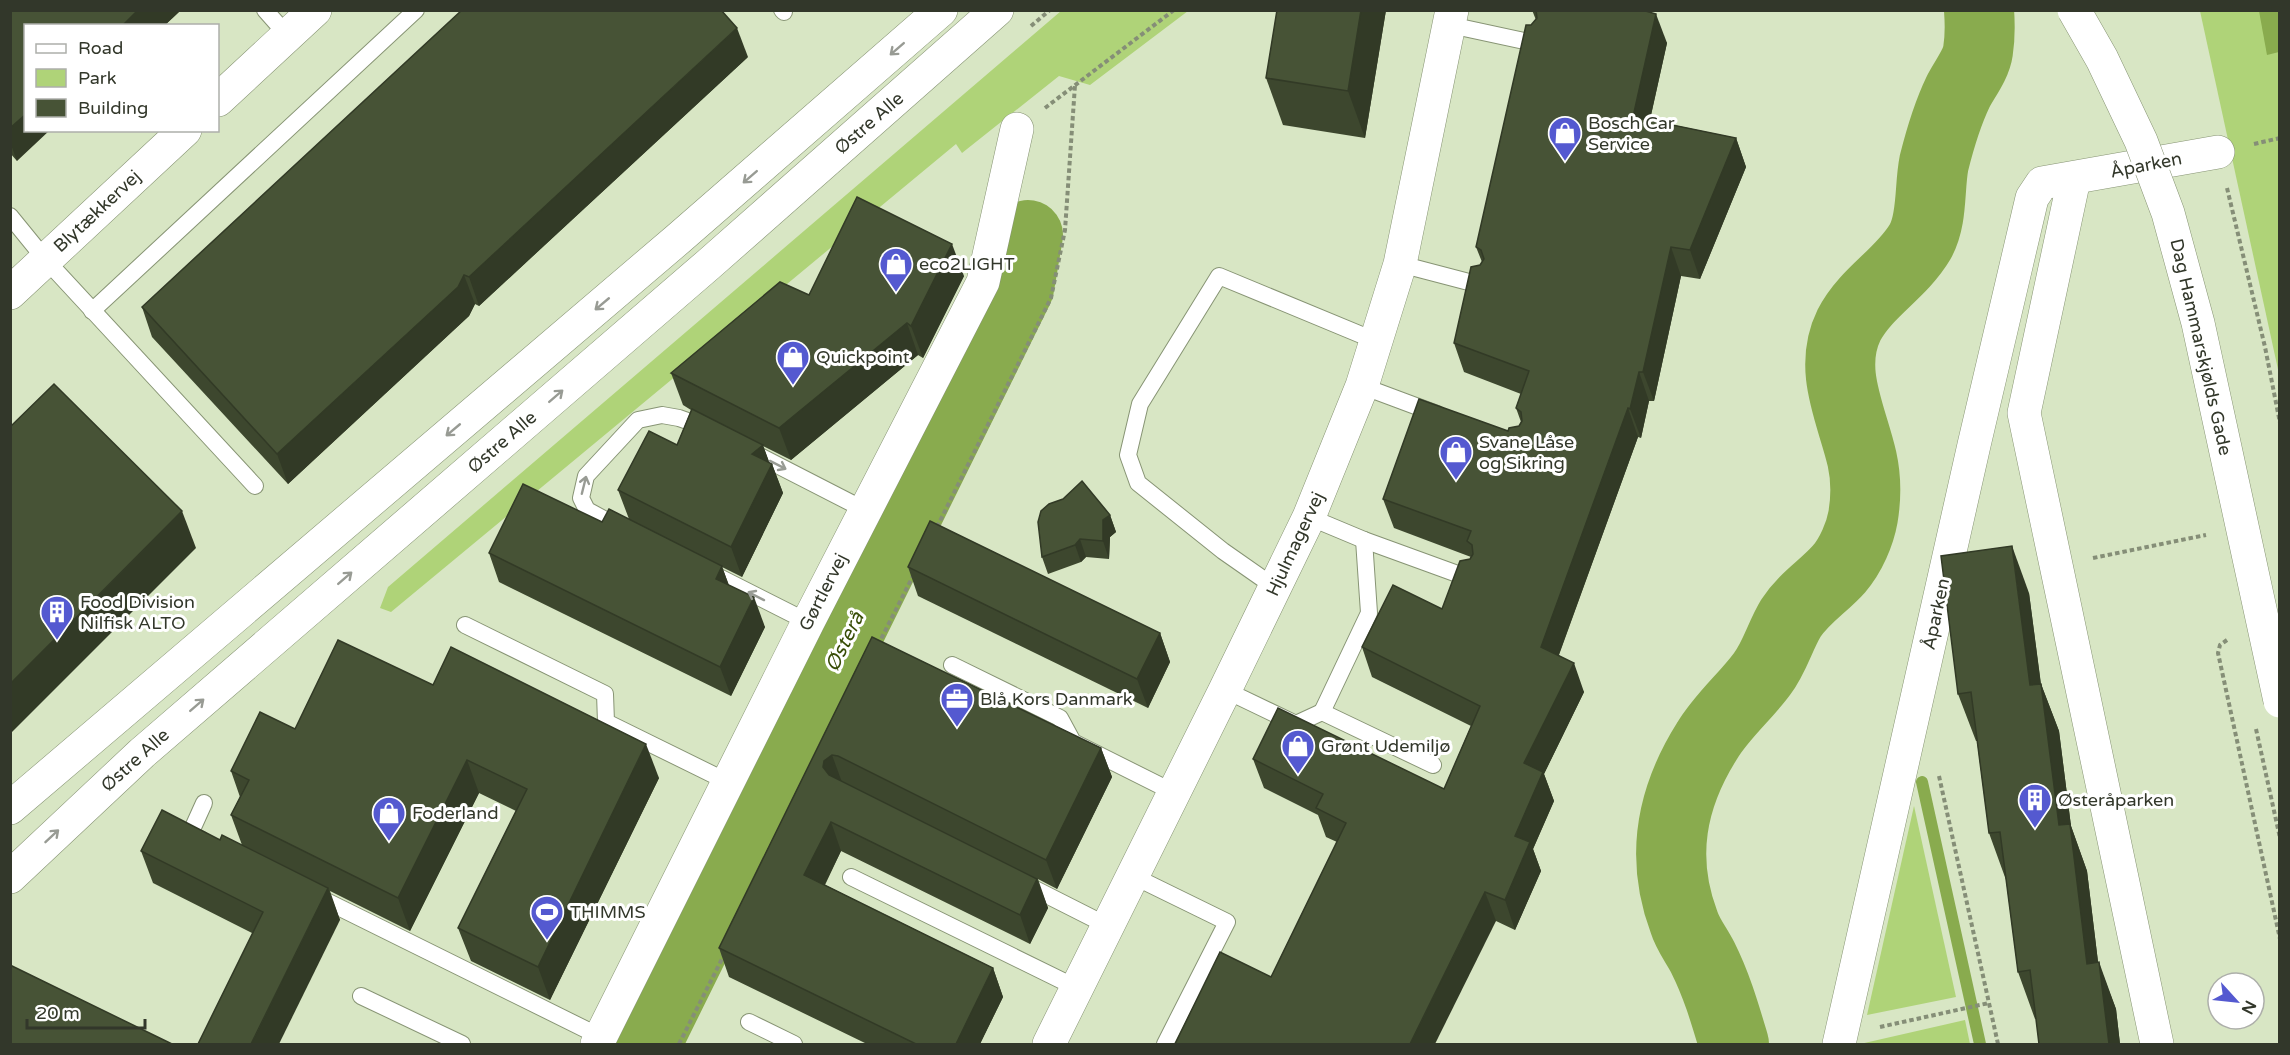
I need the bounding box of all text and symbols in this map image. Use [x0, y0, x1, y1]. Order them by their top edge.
legend [24, 24, 219, 132]
text: Road [78, 37, 123, 59]
one-way arrow [890, 42, 905, 56]
text: Park [78, 67, 117, 89]
street label: Østre Alle [830, 87, 908, 159]
text: Building [78, 97, 148, 119]
place label: Bosch Car Service [1588, 112, 1675, 155]
shop icon: Bosch Car Service [1547, 115, 1583, 162]
street label: Åparken [2108, 147, 2184, 183]
street label: Blytækkervej [49, 165, 145, 257]
one-way arrow [743, 170, 758, 184]
street label: Dag Hammarskjølds Gade [2165, 237, 2237, 457]
shop icon: eco2LIGHT [878, 246, 914, 293]
place label: eco2LIGHT [919, 253, 1015, 275]
one-way arrow [595, 297, 610, 311]
shop icon: Quickpoint [775, 339, 811, 386]
place label: Quickpoint [816, 346, 910, 368]
one-way arrow [548, 389, 563, 403]
street label: Østre Alle [463, 406, 541, 478]
one-way arrow [445, 424, 461, 437]
place label: Svane Låse og Sikring [1479, 431, 1574, 474]
shop icon: Svane Låse og Sikring [1438, 434, 1474, 481]
one-way arrow [769, 459, 786, 471]
one-way arrow [579, 476, 591, 495]
street label: Hjulmagervej [1261, 488, 1329, 600]
street label: Gørtlervej [794, 550, 852, 634]
one-way arrow [337, 571, 352, 585]
street label: Åparken [1918, 576, 1954, 652]
one-way arrow [747, 590, 765, 601]
place label: Food Division Nilfisk ALTO [80, 591, 195, 634]
building icon: Food Division Nilfisk ALTO [39, 594, 75, 641]
water label: Østerå [820, 608, 870, 676]
office icon: Blå Kors Danmark [939, 681, 975, 728]
place label: Blå Kors Danmark [980, 688, 1133, 710]
one-way arrow [189, 698, 204, 712]
street label: Østre Alle [96, 724, 174, 796]
shop icon: Grønt Udemiljø [1280, 728, 1316, 775]
place label: Grønt Udemiljø [1321, 735, 1450, 757]
building icon: Østeråparken [2017, 782, 2053, 829]
place label: Østeråparken [2058, 789, 2174, 811]
shop icon: Foderland [371, 795, 407, 842]
place label: Foderland [412, 802, 499, 824]
one-way arrow [45, 829, 60, 843]
sports icon: THIMMS [529, 894, 565, 941]
place label: THIMMS [570, 901, 646, 923]
north arrow [2206, 971, 2266, 1031]
scale bar [27, 992, 146, 1030]
text: N [2237, 997, 2260, 1018]
text: 20 m [36, 1002, 80, 1024]

